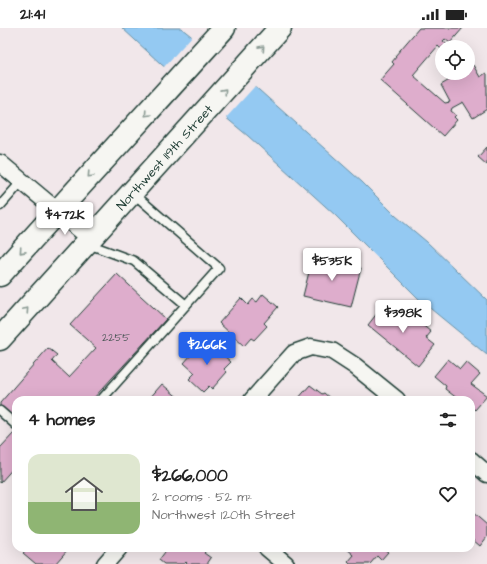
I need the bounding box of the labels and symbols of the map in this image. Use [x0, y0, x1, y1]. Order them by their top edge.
one-way arrow [257, 46, 264, 53]
one-way arrow [219, 88, 227, 96]
street label: Northwest 119th Street [112, 100, 218, 214]
one-way arrow [144, 109, 152, 117]
one-way arrow [88, 170, 95, 178]
pin: $472K [37, 202, 93, 236]
one-way arrow [19, 246, 26, 254]
pin: $535K [304, 248, 360, 282]
pin: $398K [375, 300, 431, 334]
one-way arrow [21, 307, 29, 315]
house number: 2255 [102, 330, 130, 345]
pin: $266K [179, 332, 235, 366]

